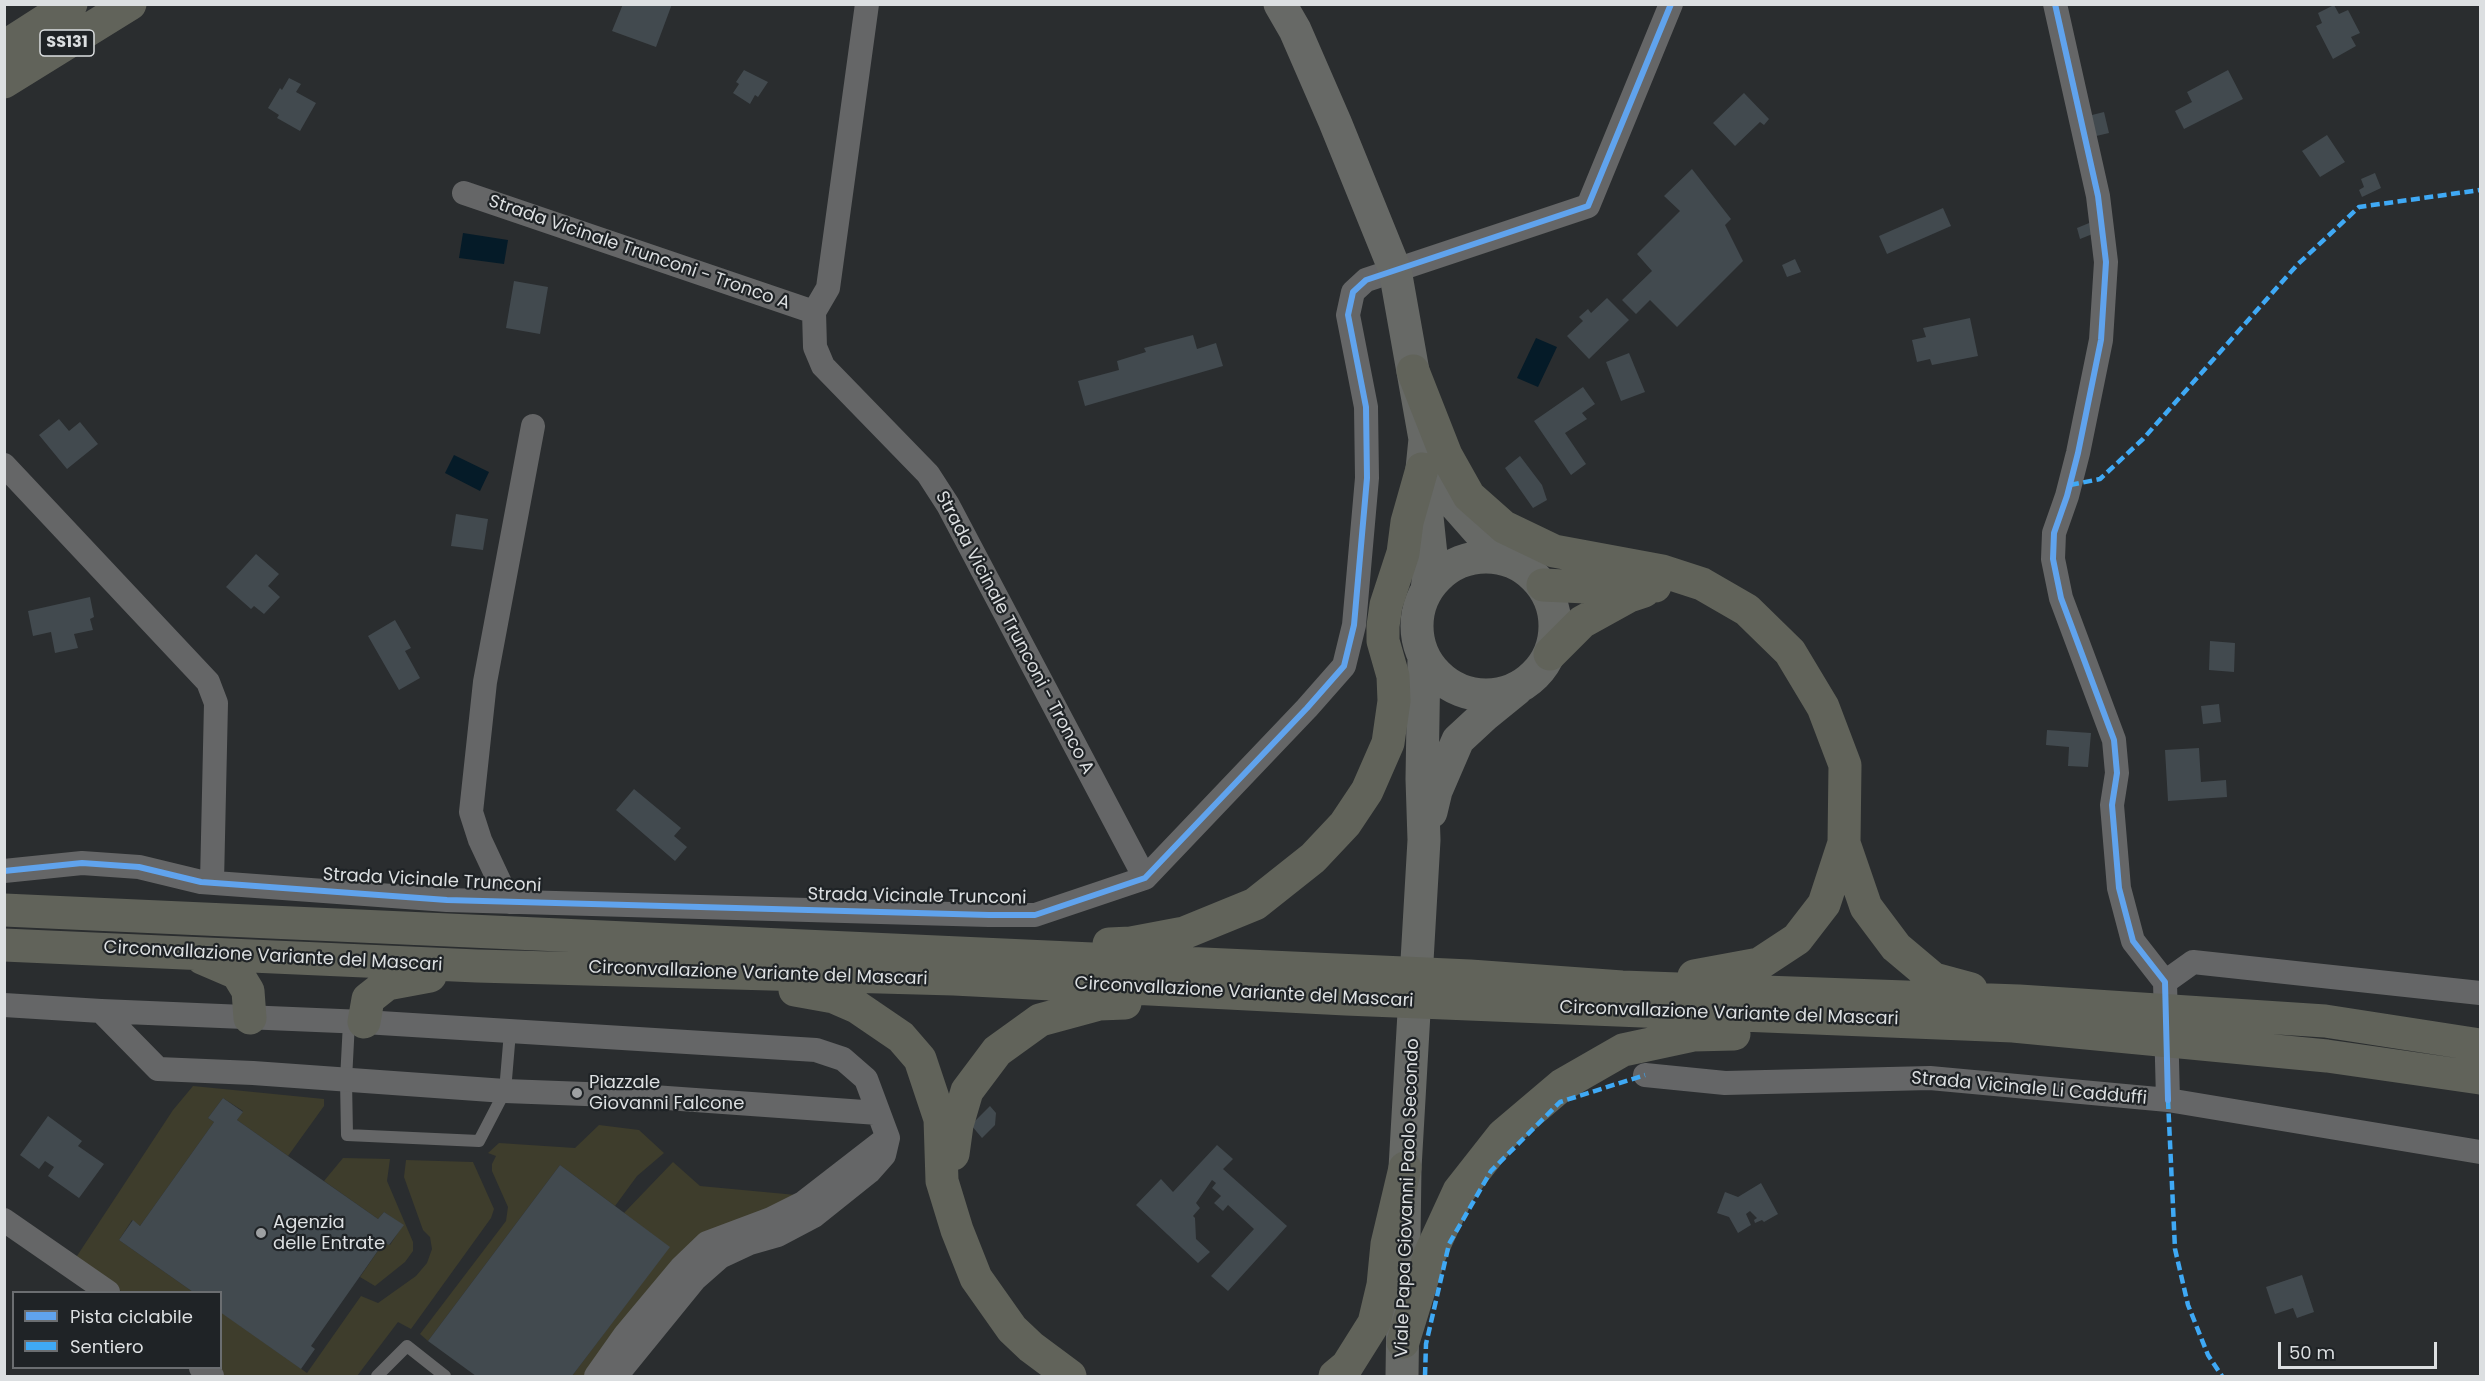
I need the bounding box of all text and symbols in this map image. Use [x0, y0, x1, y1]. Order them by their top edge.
road number: SS131 [40, 30, 94, 56]
street label: Strada Vicinale Trunconi - Tronco A [485, 191, 793, 315]
street label: Strada Vicinale Trunconi - Tronco A [930, 488, 1098, 778]
street label: Strada Vicinale Trunconi [322, 864, 542, 898]
street label: Strada Vicinale Trunconi [807, 884, 1027, 910]
street label: Circonvallazione Variante del Mascari [103, 937, 443, 977]
street label: Circonvallazione Variante del Mascari [588, 957, 928, 991]
street label: Circonvallazione Variante del Mascari [1074, 973, 1414, 1013]
street label: Circonvallazione Variante del Mascari [1559, 997, 1899, 1031]
street label: Viale Papa Giovanni Paolo Secondo [1392, 1038, 1424, 1358]
street label: Strada Vicinale Li Cadduffi [1910, 1068, 2148, 1110]
place label: Piazzale Giovanni Falcone [589, 1072, 744, 1114]
marker: Piazzale Giovanni Falcone [570, 1086, 584, 1100]
place label: Agenzia delle Entrate [273, 1212, 385, 1254]
marker: Agenzia delle Entrate [254, 1226, 268, 1240]
legend [12, 1291, 222, 1369]
text: Pista ciclabile [70, 1304, 193, 1329]
scale bar [2281, 1330, 2440, 1368]
text: Sentiero [70, 1334, 144, 1359]
text: 50 m [2289, 1340, 2335, 1365]

